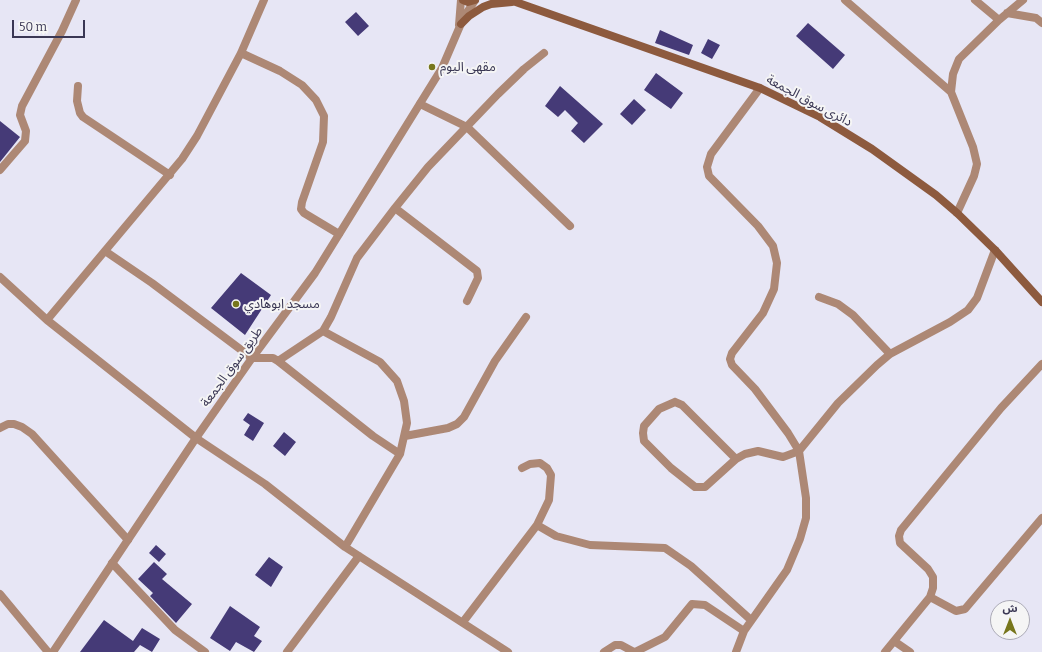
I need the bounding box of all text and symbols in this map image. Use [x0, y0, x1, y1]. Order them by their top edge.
scale bar [14, 12, 87, 38]
text: 50 m [19, 20, 47, 34]
place label: مقهى اليوم [440, 59, 496, 75]
marker: مقهى اليوم [427, 62, 437, 72]
street label: دائرى سوق الجمعة [763, 72, 855, 130]
place label: مسجد ابوهادي [244, 296, 320, 312]
marker: مسجد ابوهادي [231, 299, 241, 309]
street label: طريق سوق الجمعة [198, 324, 266, 410]
north arrow [990, 600, 1030, 640]
text: ش [1002, 602, 1018, 615]

